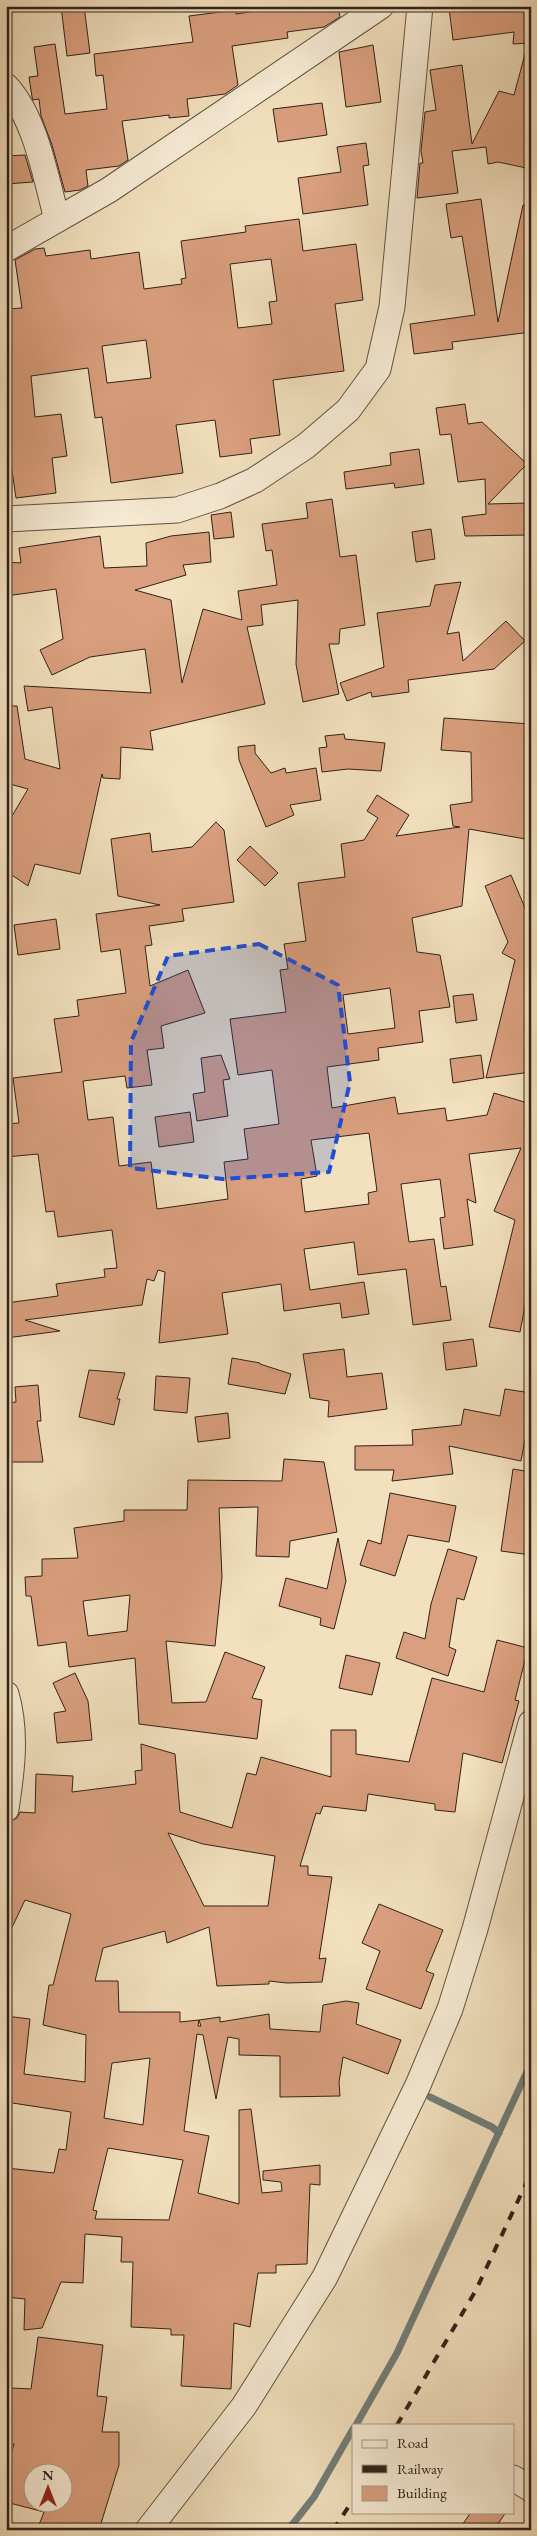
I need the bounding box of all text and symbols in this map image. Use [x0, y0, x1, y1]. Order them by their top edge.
legend [352, 2424, 514, 2514]
text: Road [397, 2433, 429, 2452]
text: Railway [397, 2459, 444, 2478]
north arrow [22, 2464, 72, 2514]
text: N [42, 2466, 54, 2484]
text: Building [397, 2483, 447, 2502]

